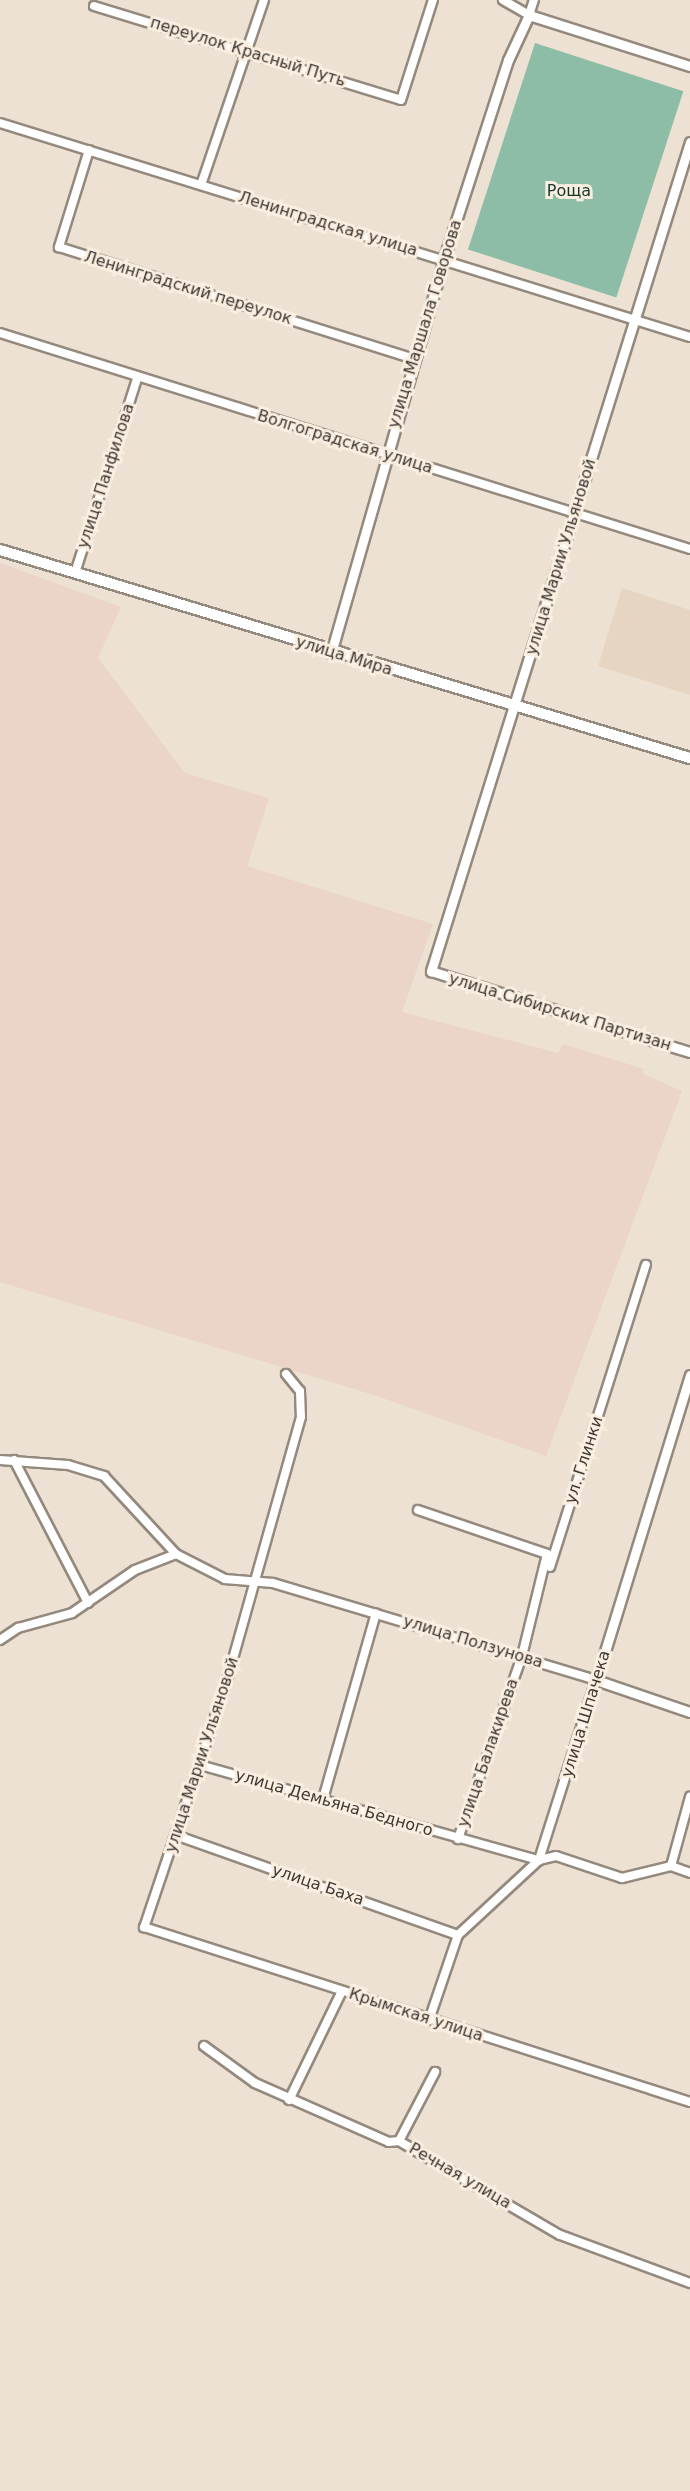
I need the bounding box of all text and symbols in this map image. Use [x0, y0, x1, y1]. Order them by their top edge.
street label: переулок Красный Путь [148, 13, 348, 91]
park label: Роща [547, 181, 591, 201]
street label: Ленинградская улица [236, 188, 420, 260]
street label: улица Маршала Говорова [384, 217, 466, 431]
street label: Ленинградский переулок [82, 247, 294, 329]
street label: улица Панфилова [73, 401, 139, 551]
street label: Волгоградская улица [255, 406, 435, 478]
street label: улица Марии Ульяновой [522, 456, 600, 658]
street label: улица Мира [293, 632, 395, 680]
street label: улица Сибирских Партизан [446, 969, 674, 1055]
street label: ул. Глинки [561, 1414, 607, 1506]
street label: улица Ползунова [401, 1612, 545, 1672]
street label: улица Шпачека [558, 1648, 614, 1780]
street label: улица Марии Ульяновой [161, 1655, 243, 1855]
street label: улица Балакирева [454, 1676, 522, 1830]
street label: улица Демьяна Бедного [233, 1766, 435, 1840]
street label: улица Баха [270, 1860, 366, 1910]
street label: Крымская улица [346, 1984, 486, 2046]
street label: Речная улица [406, 2139, 514, 2213]

